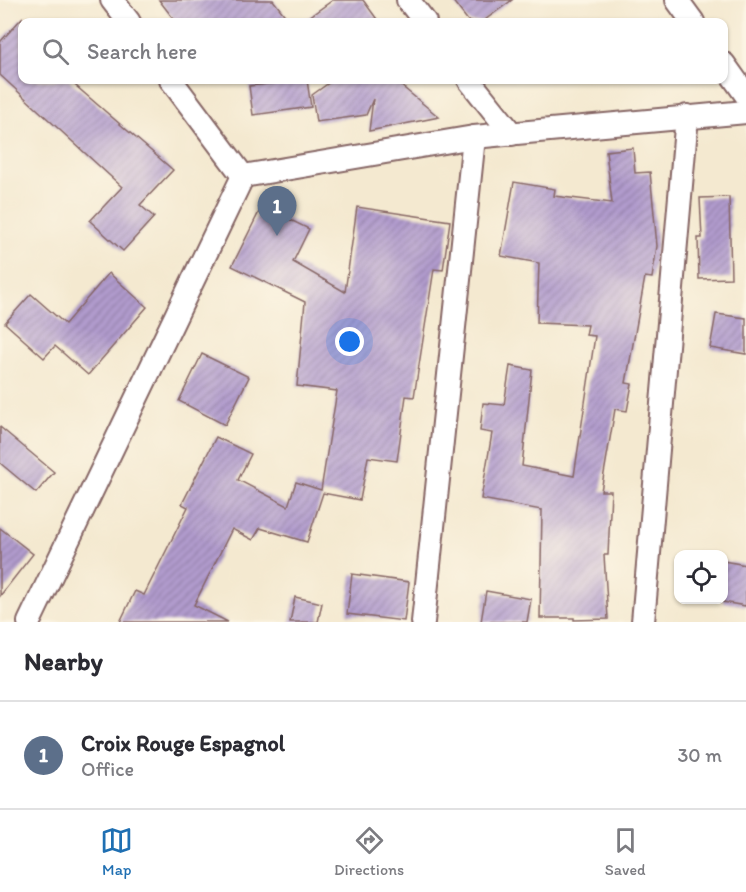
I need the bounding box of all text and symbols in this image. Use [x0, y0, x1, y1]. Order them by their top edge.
search box [18, 18, 728, 84]
icon: search [39, 35, 72, 68]
text: Search here [87, 38, 197, 65]
pin: 1 [258, 186, 296, 236]
your location [335, 327, 364, 356]
map controls [674, 550, 728, 604]
button: locate [674, 550, 728, 604]
text: Nearby [24, 645, 103, 677]
text: Croix Rouge Espagnol [81, 730, 285, 757]
text: 1 [39, 743, 48, 767]
text: 30 m [677, 743, 722, 767]
text: Office [81, 757, 134, 781]
tab: Map [100, 824, 133, 879]
tab: Directions [334, 824, 404, 879]
tab: Saved [605, 824, 646, 879]

